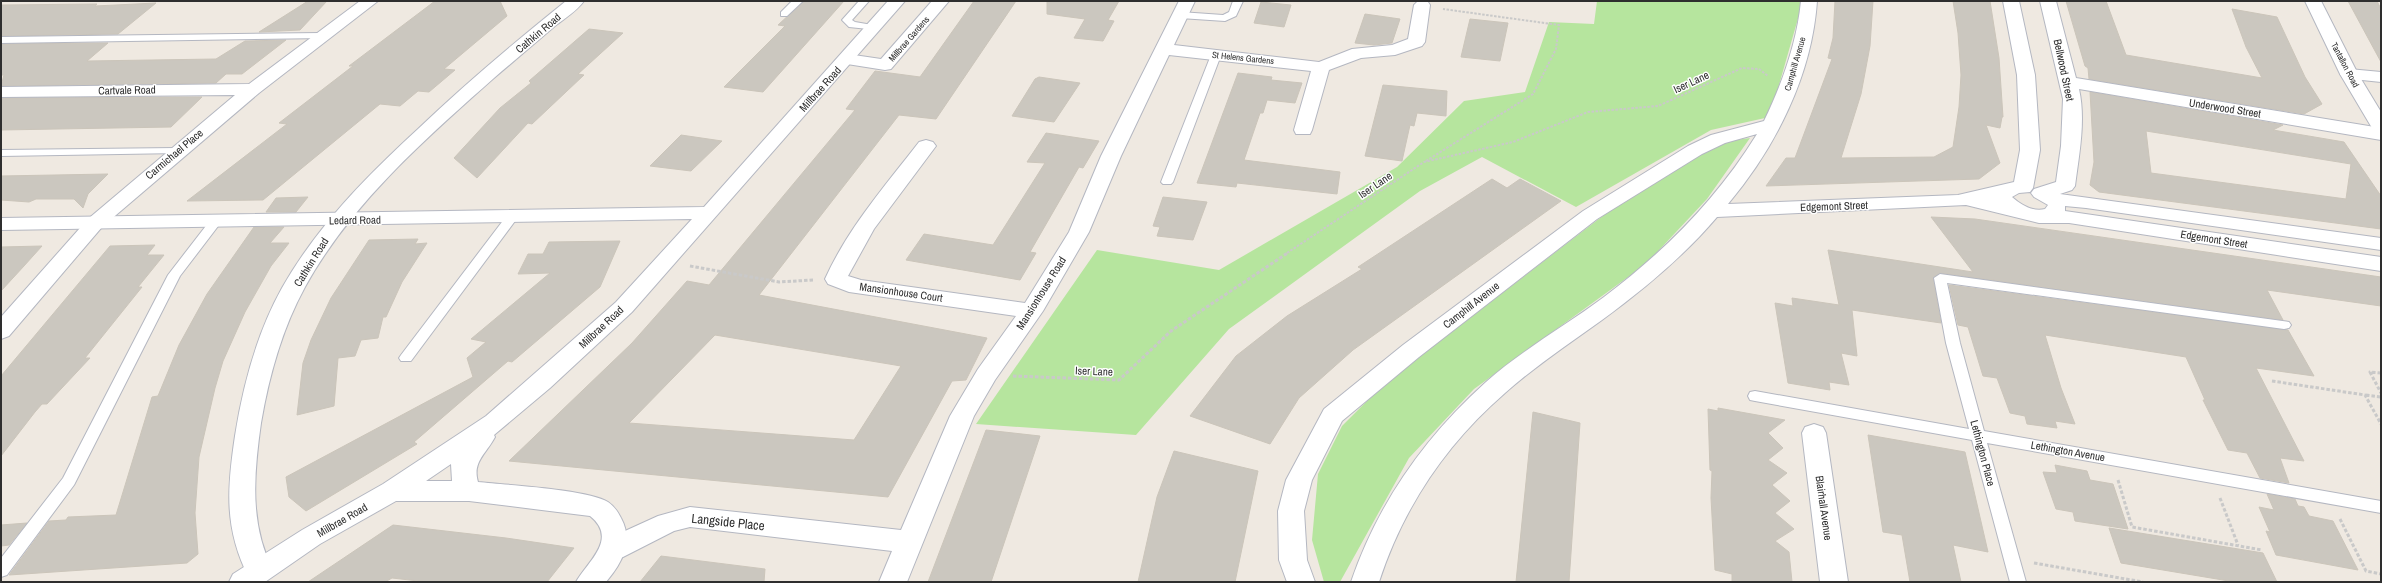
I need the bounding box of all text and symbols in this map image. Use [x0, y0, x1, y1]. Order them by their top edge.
street label: Cathkin Road [512, 10, 564, 56]
street label: Millbrae Gardens [886, 13, 932, 64]
street label: Camphill Avenue [1782, 36, 1808, 92]
street label: Bellwood Street [2051, 38, 2078, 103]
street label: Tantallon Road [2328, 40, 2362, 90]
street label: St Helens Gardens [1211, 49, 1275, 67]
street label: Millbrae Road [796, 63, 844, 115]
street label: Iser Lane [1671, 68, 1711, 96]
street label: Cartvale Road [98, 82, 156, 98]
street label: Underwood Street [2188, 95, 2262, 121]
street label: Carmichael Place [142, 126, 206, 182]
street label: Iser Lane [1355, 169, 1395, 201]
street label: Edgemont Street [1800, 198, 1869, 214]
street label: Ledard Road [329, 213, 381, 227]
street label: Edgemont Street [2179, 227, 2249, 251]
street label: Cathkin Road [290, 235, 332, 289]
street label: Mansionhouse Road [1013, 254, 1069, 332]
street label: Mansionhouse Court [859, 279, 944, 305]
street label: Camphill Avenue [1440, 279, 1502, 331]
street label: Millbrae Road [576, 303, 626, 351]
street label: Iser Lane [1075, 363, 1113, 379]
street label: Lethington Place [1967, 418, 1999, 488]
street label: Lethington Avenue [2030, 438, 2106, 464]
street label: Blairhall Avenue [1813, 475, 1835, 541]
street label: Millbrae Road [314, 500, 370, 540]
street label: Langside Place [691, 510, 765, 534]

